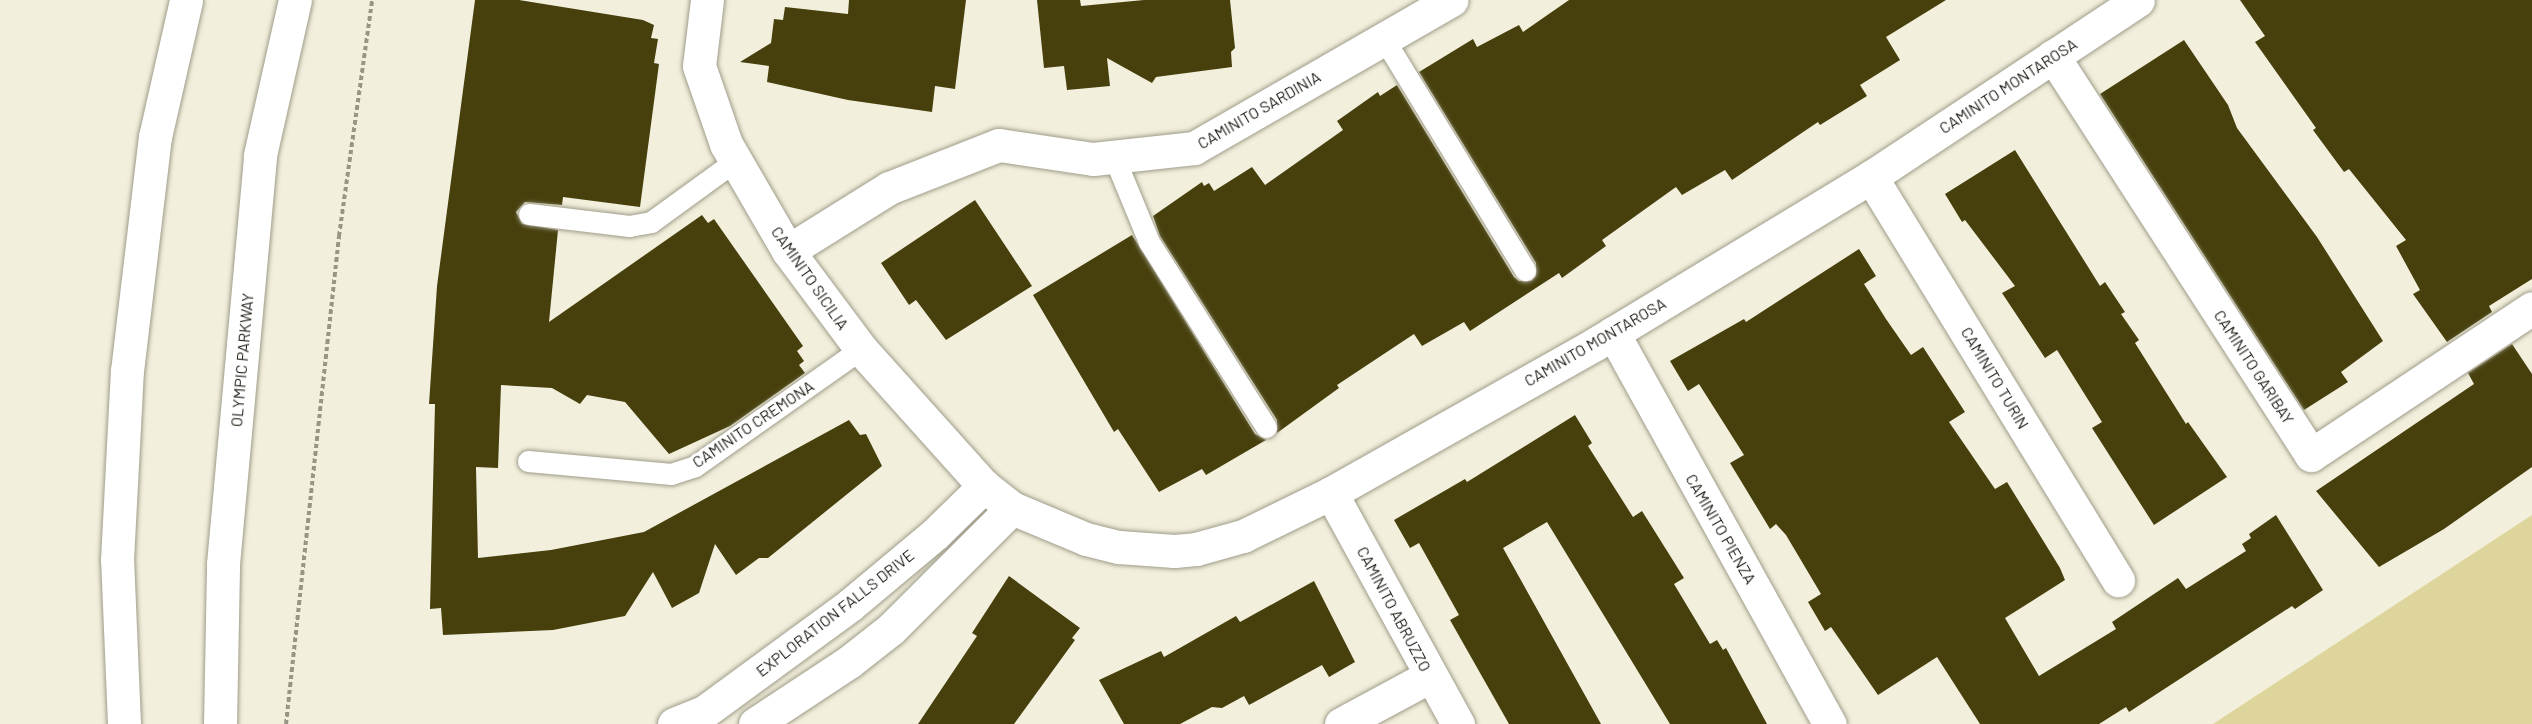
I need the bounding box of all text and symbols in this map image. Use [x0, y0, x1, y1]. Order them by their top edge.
street label: CAMINITO MONTAROSA [1936, 34, 2080, 138]
street label: CAMINITO SARDINIA [1194, 67, 1324, 153]
street label: CAMINITO SICILIA [767, 223, 853, 333]
street label: OLYMPIC PARKWAY [227, 292, 257, 428]
street label: CAMINITO MONTAROSA [1521, 294, 1669, 390]
street label: CAMINITO GARIBAY [2210, 306, 2298, 428]
street label: CAMINITO TURIN [1957, 323, 2033, 433]
street label: CAMINITO CREMONA [689, 376, 817, 472]
street label: CAMINITO PIENZA [1682, 470, 1760, 588]
street label: CAMINITO ABRUZZO [1353, 543, 1435, 675]
street label: EXPLORATION FALLS DRIVE [752, 545, 918, 681]

